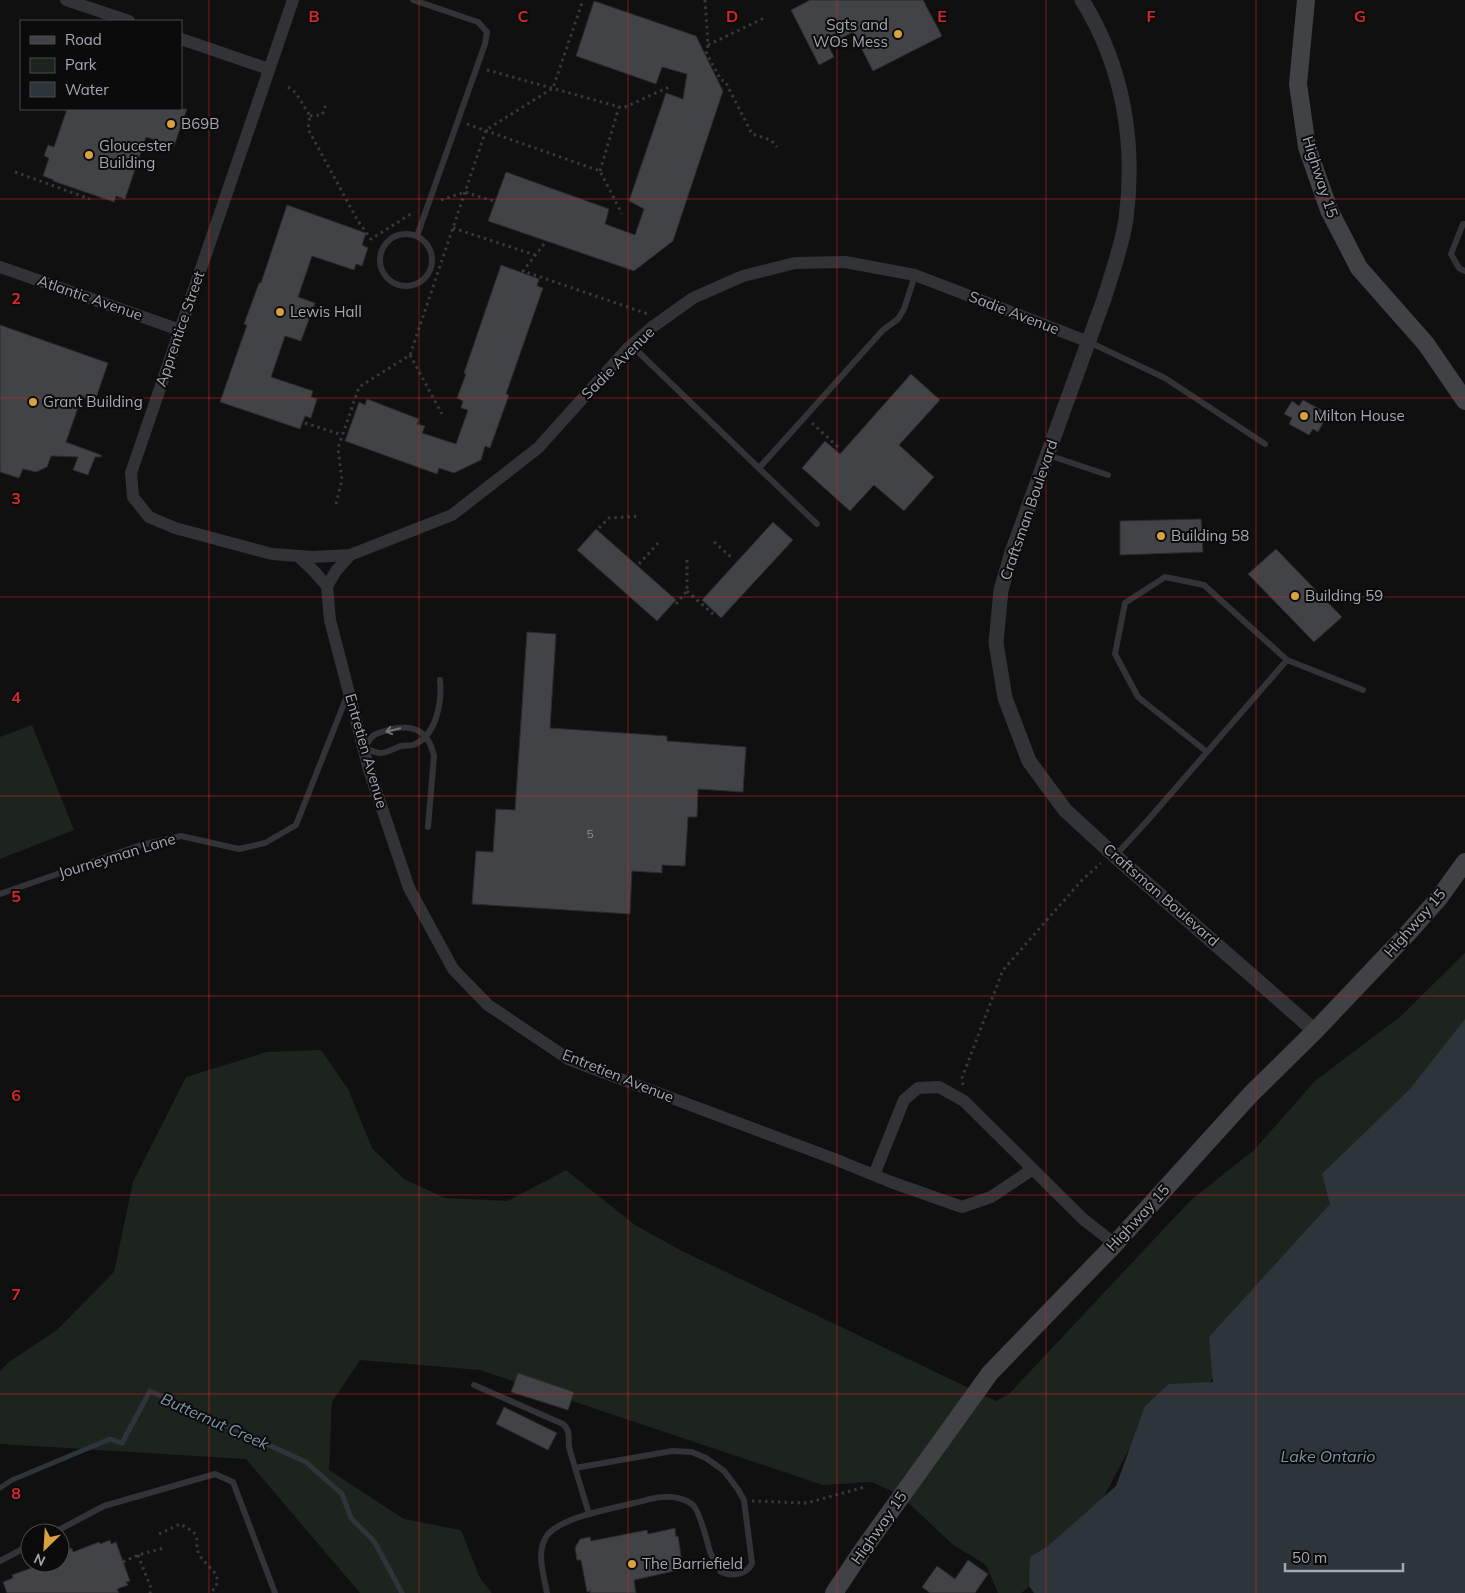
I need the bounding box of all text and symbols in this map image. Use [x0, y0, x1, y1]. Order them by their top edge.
text: B [308, 6, 320, 26]
text: C [518, 6, 529, 26]
text: D [726, 6, 738, 26]
text: E [937, 6, 947, 26]
text: F [1146, 6, 1156, 26]
text: G [1354, 6, 1366, 26]
place label: Sgts and WOs Mess [813, 15, 888, 51]
legend [20, 20, 182, 110]
marker: Sgts and WOs Mess [892, 28, 904, 40]
text: Road [65, 30, 102, 49]
text: Park [65, 55, 97, 74]
text: Water [65, 80, 109, 99]
place label: B69B [181, 114, 219, 133]
marker: B69B [165, 118, 177, 130]
street label: Highway 15 [1298, 134, 1343, 220]
place label: Gloucester Building [99, 136, 173, 172]
marker: Gloucester Building [83, 149, 95, 161]
street label: Apprentice Street [151, 269, 208, 389]
street label: Atlantic Avenue [35, 271, 145, 324]
street label: Sadie Avenue [966, 287, 1062, 338]
text: 2 [11, 288, 21, 308]
place label: Lewis Hall [290, 302, 362, 321]
marker: Lewis Hall [274, 306, 286, 318]
street label: Sadie Avenue [577, 322, 658, 403]
place label: Grant Building [43, 392, 143, 411]
marker: Grant Building [27, 396, 39, 408]
place label: Milton House [1314, 406, 1405, 425]
marker: Milton House [1298, 410, 1310, 422]
street label: Craftsman Boulevard [996, 437, 1061, 582]
text: 3 [11, 488, 21, 508]
place label: Building 58 [1171, 526, 1249, 545]
marker: Building 58 [1155, 530, 1167, 542]
place label: Building 59 [1305, 586, 1383, 605]
marker: Building 59 [1289, 590, 1301, 602]
text: 4 [11, 687, 21, 707]
street label: Entretien Avenue [341, 691, 392, 810]
one-way arrow [385, 725, 401, 735]
house number: 5 [586, 826, 594, 841]
street label: Journeyman Lane [56, 829, 178, 882]
street label: Craftsman Boulevard [1100, 839, 1223, 950]
street label: Highway 15 [1380, 885, 1450, 961]
text: 5 [11, 886, 21, 906]
street label: Entretien Avenue [560, 1045, 677, 1107]
text: 6 [11, 1085, 21, 1105]
street label: Highway 15 [1102, 1180, 1173, 1255]
text: 7 [11, 1284, 21, 1304]
water label: Butternut Creek [158, 1388, 273, 1454]
water label: Lake Ontario [1281, 1446, 1375, 1466]
text: 8 [11, 1483, 21, 1503]
street label: Highway 15 [847, 1488, 911, 1568]
north arrow [20, 1523, 70, 1573]
scale bar [1285, 1540, 1402, 1572]
text: 50 m [1292, 1548, 1327, 1567]
text: N [31, 1549, 48, 1570]
place label: The Barriefield [642, 1554, 743, 1573]
marker: The Barriefield [626, 1558, 638, 1570]

